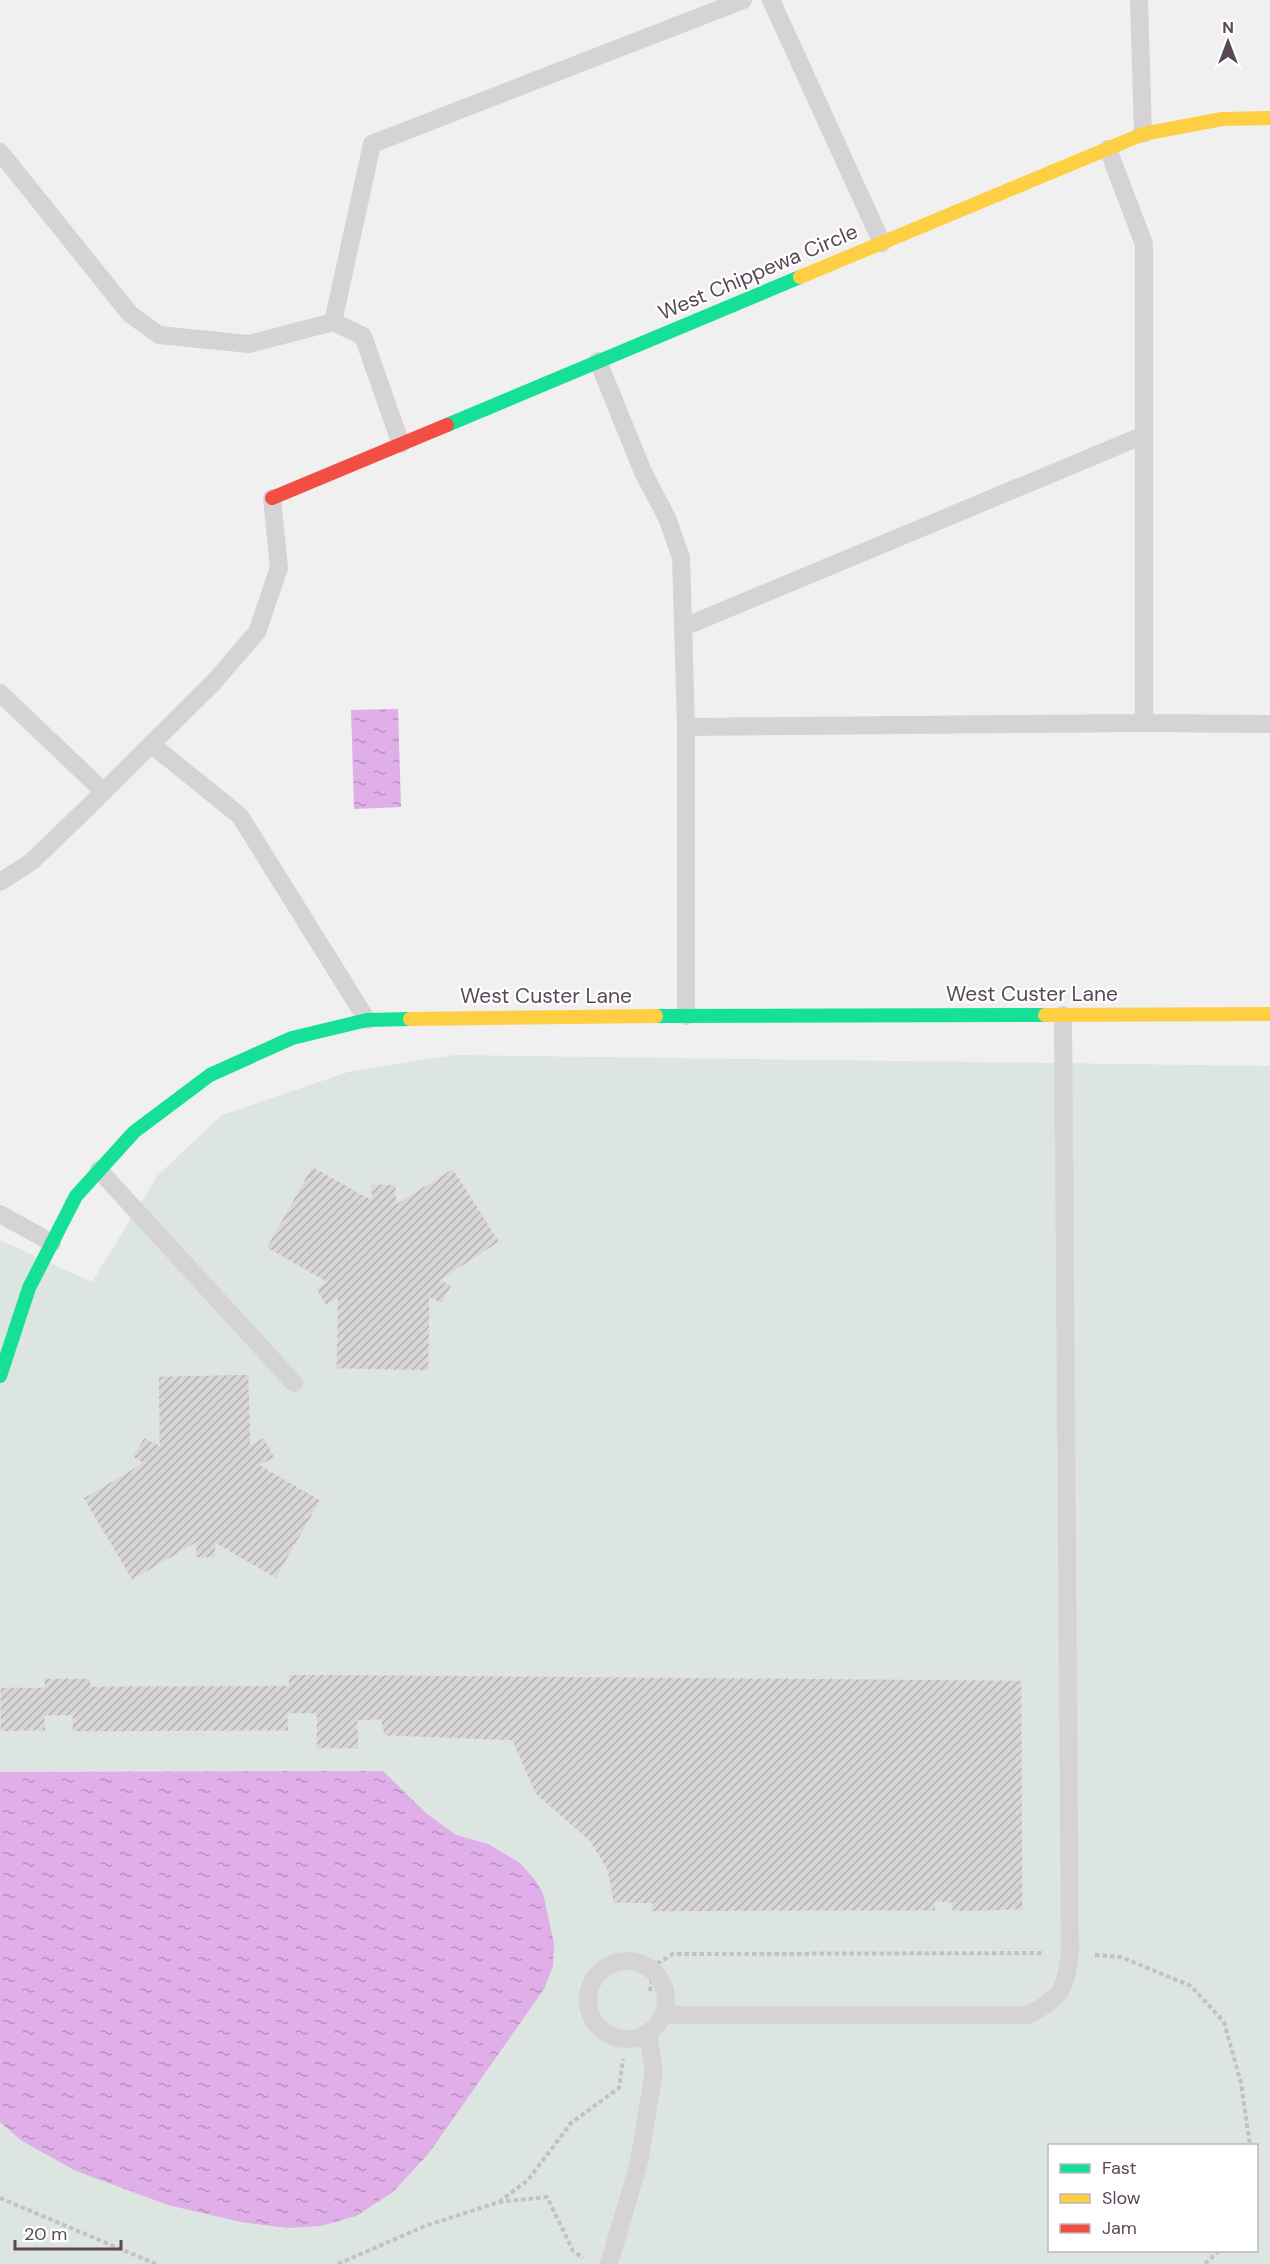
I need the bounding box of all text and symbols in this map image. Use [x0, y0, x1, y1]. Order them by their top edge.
north arrow [1198, 12, 1258, 72]
text: N [1222, 17, 1234, 38]
street label: West Chippewa Circle [654, 217, 862, 327]
street label: West Custer Lane [946, 980, 1118, 1008]
street label: West Custer Lane [460, 982, 632, 1010]
legend [1048, 2144, 1258, 2252]
text: Fast [1102, 2156, 1137, 2180]
text: Slow [1102, 2186, 1141, 2210]
scale bar [15, 2213, 122, 2251]
text: Jam [1102, 2216, 1137, 2240]
text: 20 m [24, 2222, 67, 2246]

